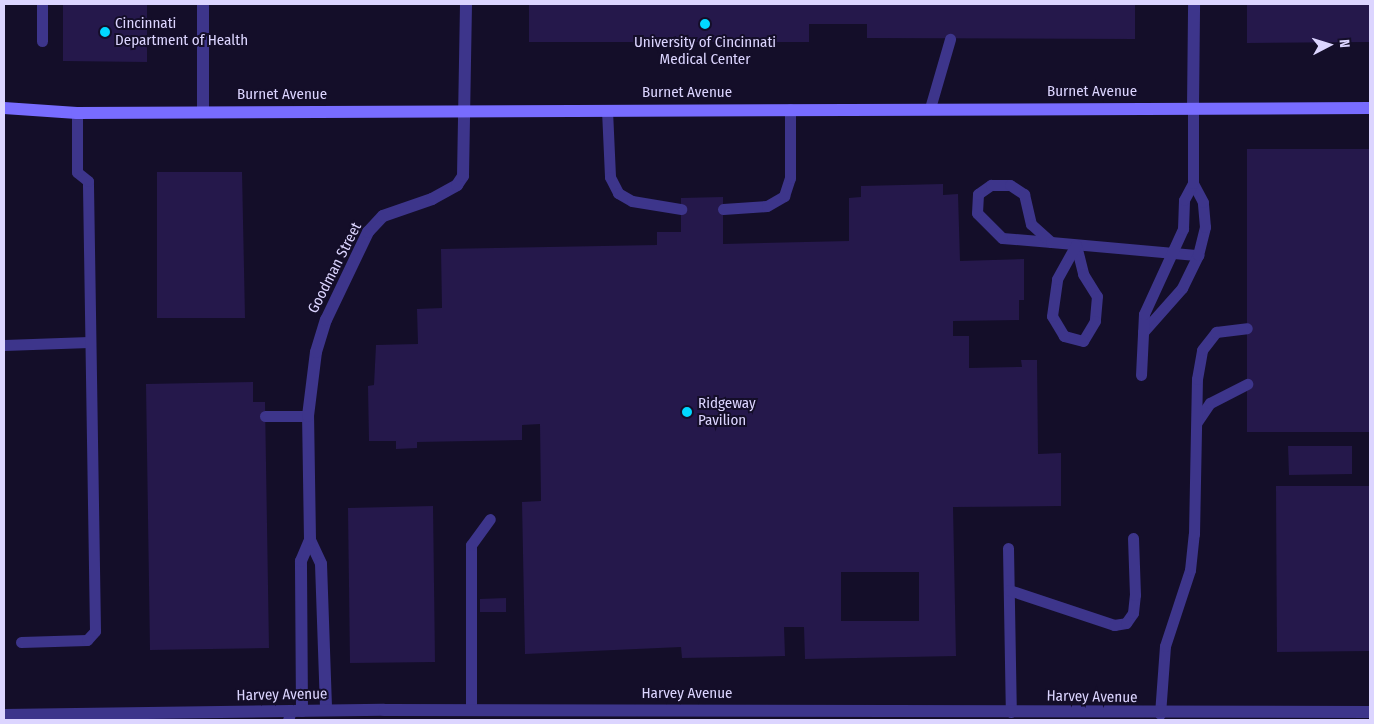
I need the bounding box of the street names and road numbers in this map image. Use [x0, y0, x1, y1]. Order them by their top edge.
street label: Burnet Avenue [1047, 83, 1137, 101]
street label: Burnet Avenue [642, 84, 732, 102]
street label: Burnet Avenue [237, 86, 327, 104]
street label: Goodman Street [304, 220, 366, 316]
street label: Harvey Avenue [236, 685, 328, 705]
street label: Harvey Avenue [642, 685, 732, 703]
street label: Harvey Avenue [1046, 687, 1138, 707]

